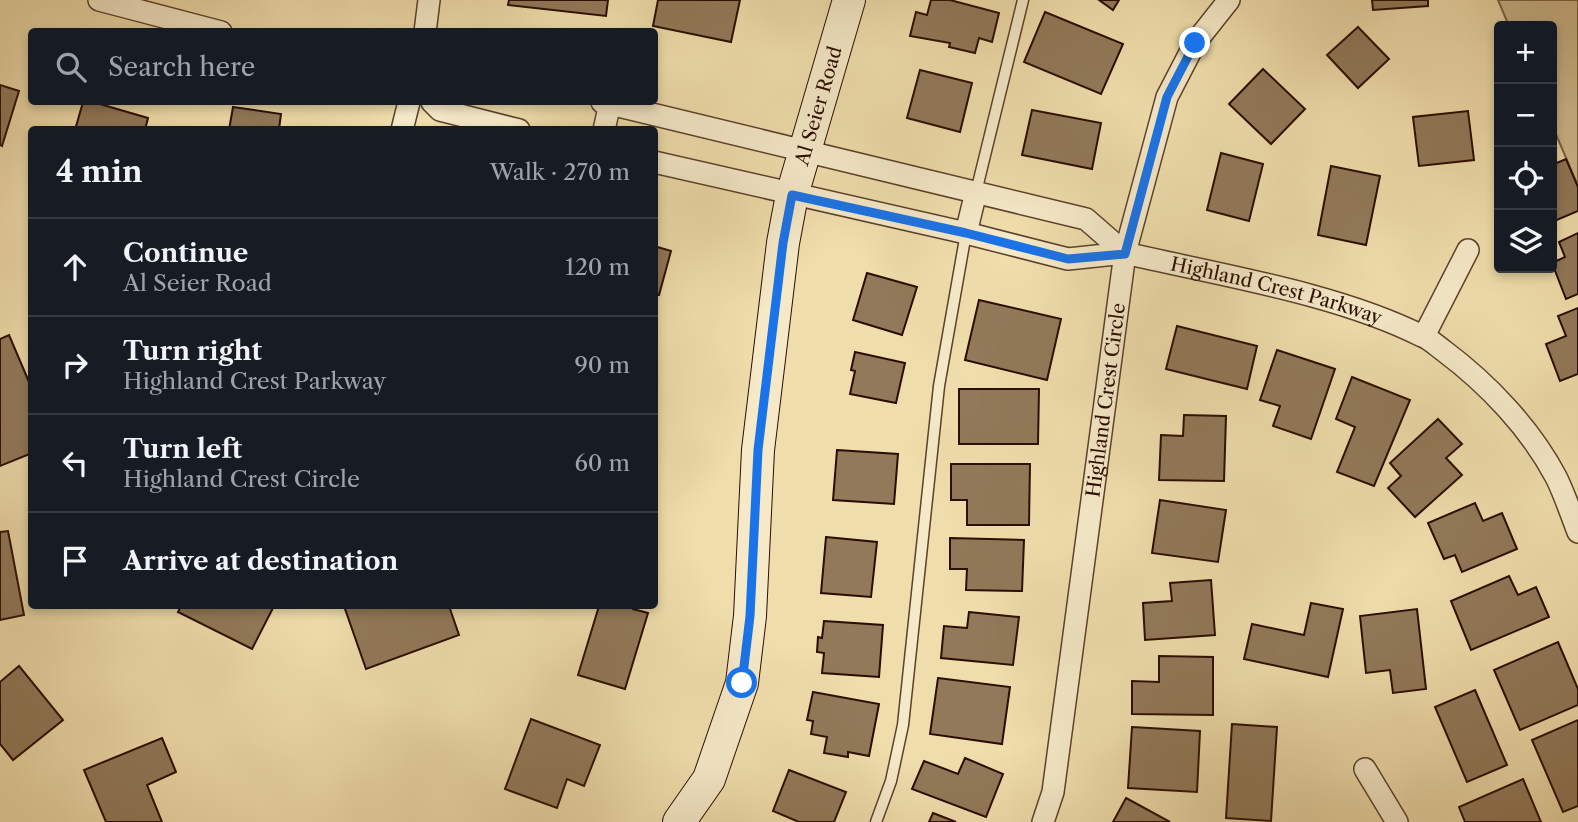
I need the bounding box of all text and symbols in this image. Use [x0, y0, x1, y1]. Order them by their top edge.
map controls [1494, 21, 1557, 273]
button: + [1494, 21, 1557, 84]
route end [1179, 27, 1210, 58]
search box [28, 28, 658, 105]
street label: Al Seier Road [790, 43, 847, 169]
icon: search [52, 48, 90, 86]
text: Search here [108, 51, 255, 83]
button: − [1494, 84, 1557, 147]
button: locate [1494, 147, 1557, 210]
text: 4 min [56, 153, 142, 190]
text: Walk · 270 m [490, 158, 630, 186]
button: layers [1494, 210, 1557, 273]
text: Continue [123, 237, 248, 269]
icon: ahead [56, 248, 94, 286]
street label: Highland Crest Parkway [1168, 252, 1386, 330]
text: 120 m [565, 253, 630, 281]
text: Al Seier Road [123, 269, 272, 297]
street label: Highland Crest Circle [1081, 302, 1130, 499]
text: Turn right [123, 335, 262, 367]
icon: right [56, 346, 94, 384]
text: 90 m [574, 351, 630, 379]
text: Highland Crest Parkway [123, 367, 386, 395]
text: Turn left [123, 433, 242, 465]
icon: left [56, 444, 94, 482]
text: 60 m [574, 449, 630, 477]
text: Highland Crest Circle [123, 465, 360, 493]
icon: arrive [56, 542, 94, 580]
text: Arrive at destination [123, 545, 398, 577]
route start [726, 667, 757, 698]

